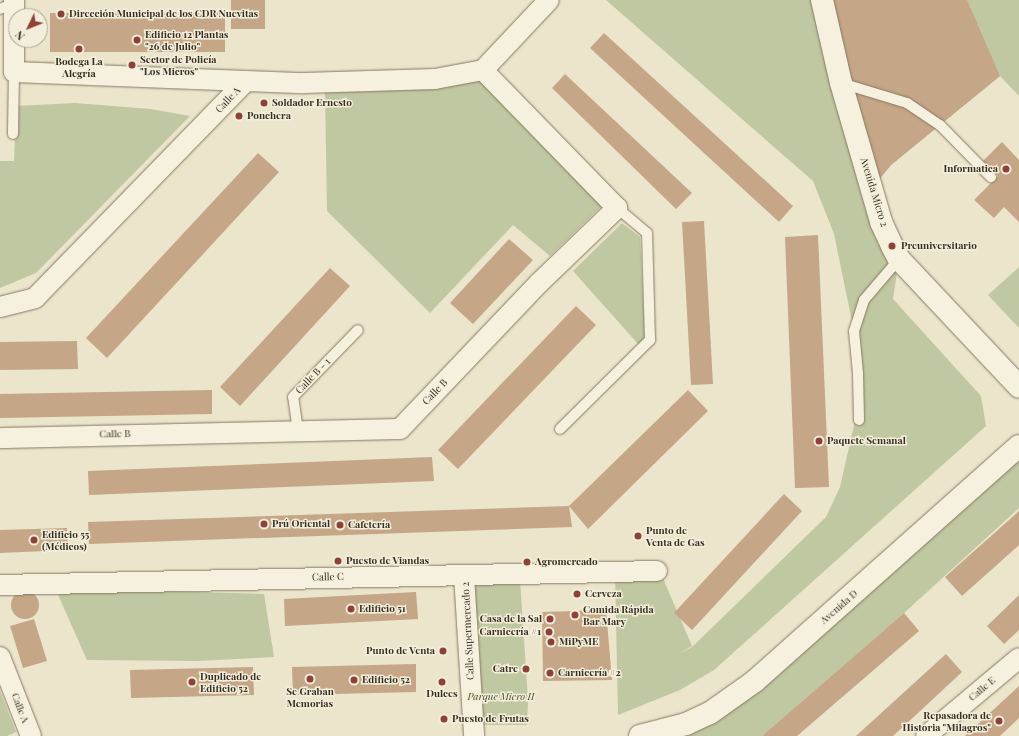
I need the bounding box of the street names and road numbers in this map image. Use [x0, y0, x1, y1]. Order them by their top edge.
street label: Calle A [213, 84, 243, 116]
street label: Avenida Micro 2 [858, 156, 890, 228]
street label: Calle B - 1 [293, 356, 333, 396]
street label: Calle B [420, 377, 450, 407]
street label: Calle B [99, 428, 131, 440]
street label: Calle C [312, 571, 344, 583]
street label: Calle Supermercado 2 [459, 582, 477, 680]
street label: Avenida D [818, 588, 860, 626]
street label: Calle E [966, 674, 998, 704]
street label: Calle A [9, 691, 31, 725]

